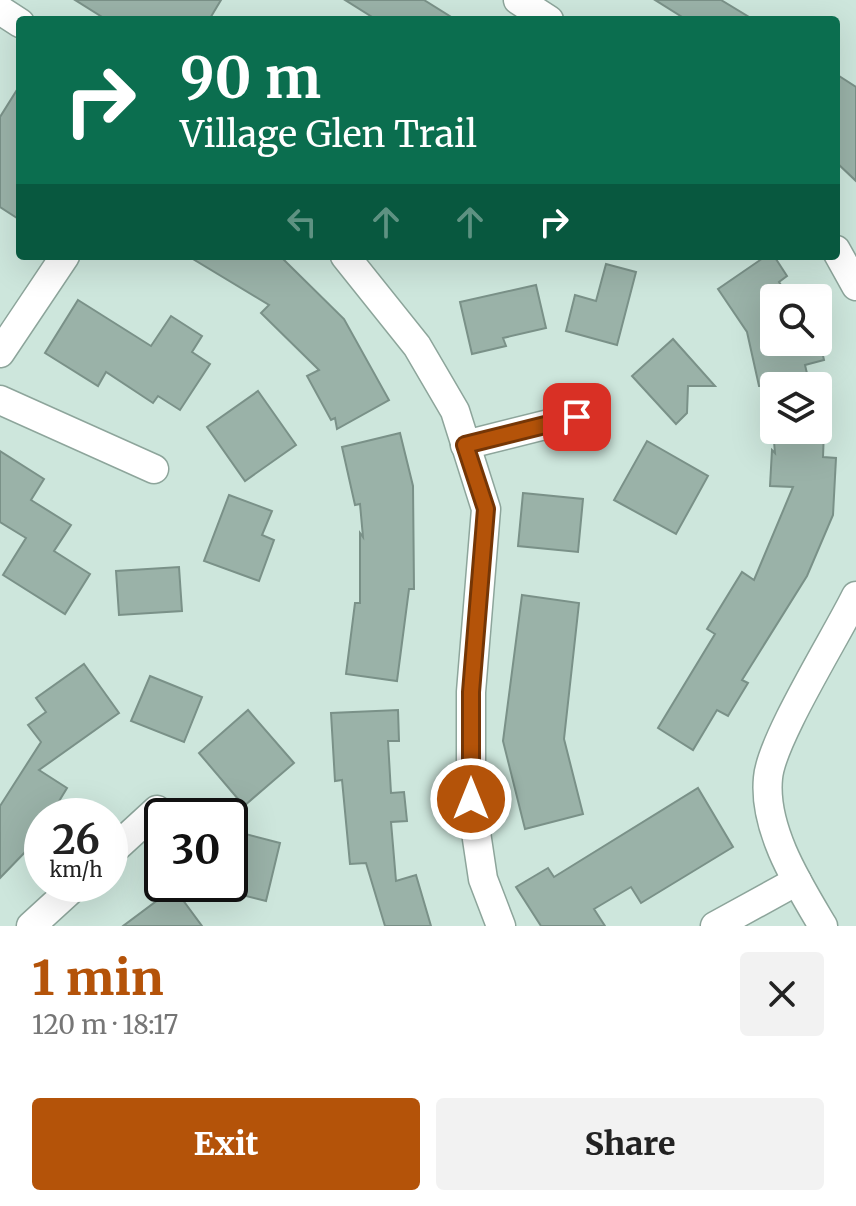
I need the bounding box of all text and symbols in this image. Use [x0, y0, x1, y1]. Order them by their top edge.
text: 90 m [180, 43, 321, 113]
icon: right [48, 48, 152, 152]
text: Village Glen Trail [180, 112, 477, 157]
icon: left [280, 200, 324, 244]
icon: ahead [364, 200, 408, 244]
icon: ahead [448, 200, 492, 244]
icon: right [532, 200, 576, 244]
map controls [760, 284, 832, 444]
button: search [760, 284, 832, 356]
button: layers [760, 372, 832, 444]
pin [543, 383, 611, 451]
icon: arrive [555, 395, 599, 439]
position arrow [429, 757, 513, 841]
speed limit sign: 30 [144, 798, 248, 902]
text: 26 [52, 815, 100, 865]
text: km/h [50, 857, 102, 882]
text: 1 min [32, 948, 164, 1008]
button: close [740, 952, 824, 1036]
text: 120 m · 18:17 [32, 1008, 178, 1041]
button: Exit [32, 1098, 420, 1190]
button: Share [436, 1098, 824, 1190]

